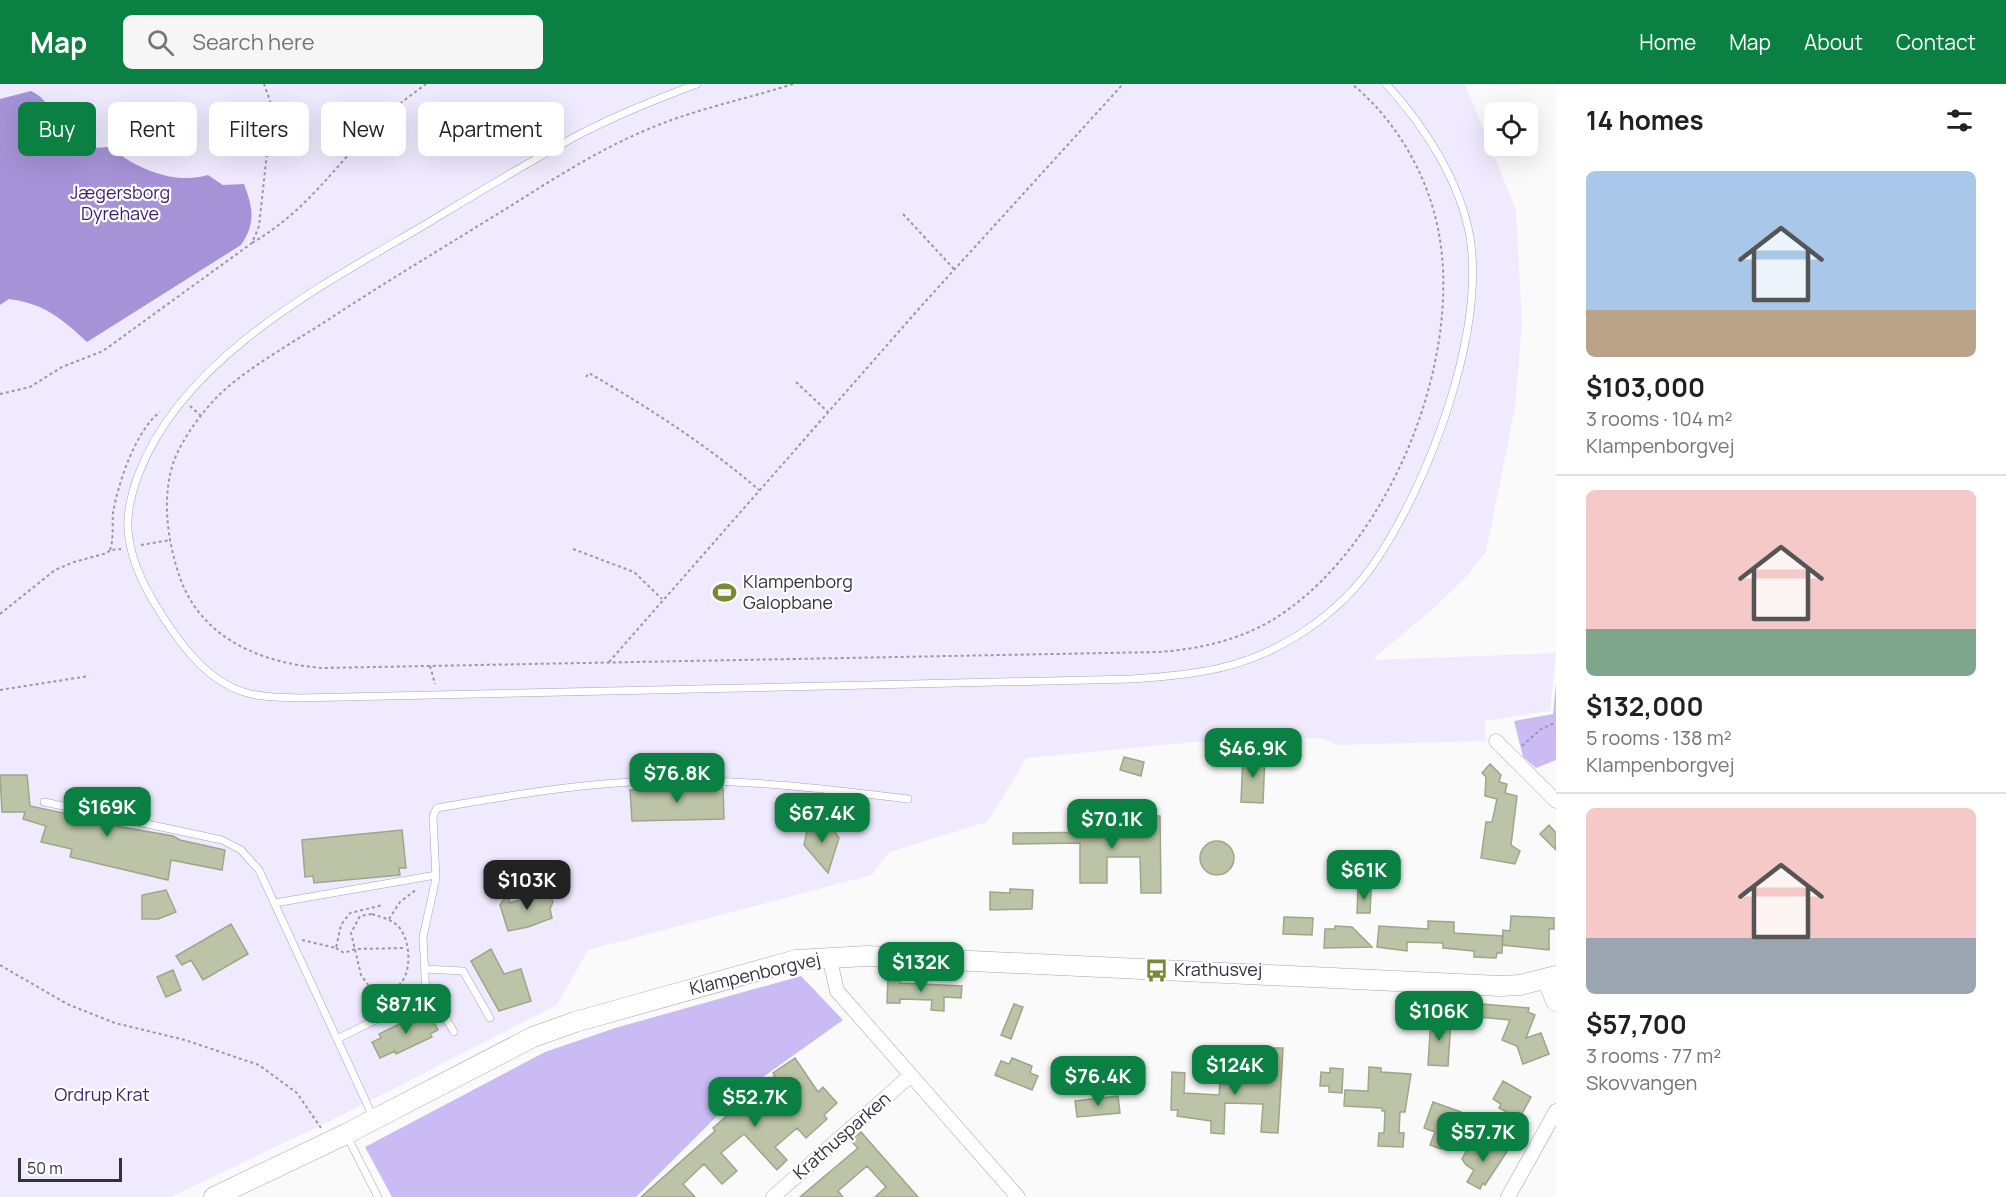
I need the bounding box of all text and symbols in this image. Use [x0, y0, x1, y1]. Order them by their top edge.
search box [123, 15, 543, 69]
text: Map [30, 23, 87, 61]
icon: search [144, 26, 177, 59]
text: Search here [192, 27, 315, 57]
text: Home [1639, 28, 1696, 56]
text: Map [1729, 28, 1771, 56]
text: About [1804, 28, 1863, 56]
text: Contact [1896, 28, 1976, 56]
chip: Buy [18, 102, 96, 156]
chip: Rent [108, 102, 197, 156]
chip: Filters [209, 102, 309, 156]
chip: New [321, 102, 406, 156]
chip: Apartment [418, 102, 564, 156]
map controls [1484, 102, 1538, 156]
button: locate [1484, 102, 1538, 156]
text: 14 homes [1586, 102, 1704, 138]
icon: filters [1943, 104, 1976, 137]
park label: Jægersborg Dyrehave [70, 180, 170, 225]
icon: home [1727, 210, 1835, 318]
text: $103,000 [1586, 369, 1705, 405]
text: 3 rooms · 104 m² [1586, 405, 1732, 432]
text: Klampenborgvej [1586, 432, 1735, 459]
icon: home [1727, 529, 1835, 637]
place label: Klampenborg Galopbane [743, 569, 853, 614]
sports icon: Klampenborg Galopbane [712, 579, 738, 605]
text: $132,000 [1586, 688, 1704, 724]
text: 5 rooms · 138 m² [1586, 724, 1732, 751]
pin: $46.9K [1204, 728, 1302, 779]
text: $46.9K [1219, 734, 1287, 761]
text: Klampenborgvej [1586, 751, 1735, 778]
pin: $76.8K [628, 753, 726, 804]
text: $76.8K [644, 759, 710, 786]
pin: $169K [65, 787, 149, 838]
text: $169K [78, 793, 136, 820]
pin: $67.4K [773, 793, 871, 844]
text: $67.4K [789, 799, 855, 826]
pin: $70.1K [1063, 799, 1161, 850]
text: $70.1K [1081, 805, 1143, 832]
icon: home [1727, 847, 1835, 955]
pin: $61K [1328, 850, 1400, 901]
text: $61K [1341, 856, 1387, 883]
pin: $103K [485, 860, 569, 911]
text: $103K [497, 866, 557, 893]
pin: $132K [879, 942, 963, 993]
street label: Klampenborgvej [687, 946, 823, 1000]
text: $132K [892, 948, 950, 975]
bus stop icon: Krathusvej [1143, 957, 1169, 983]
place label: Krathusvej [1174, 957, 1262, 981]
pin: $87.1K [357, 984, 455, 1035]
text: $87.1K [376, 990, 436, 1017]
pin: $106K [1397, 991, 1481, 1042]
text: $106K [1409, 997, 1469, 1024]
text: $57,700 [1586, 1006, 1687, 1042]
text: 3 rooms · 77 m² [1586, 1042, 1721, 1069]
pin: $124K [1193, 1045, 1277, 1096]
text: $124K [1206, 1051, 1264, 1078]
pin: $76.4K [1049, 1056, 1147, 1107]
text: $76.4K [1065, 1062, 1131, 1089]
text: Skovvangen [1586, 1069, 1697, 1096]
pin: $52.7K [706, 1077, 804, 1128]
park label: Ordrup Krat [54, 1082, 150, 1106]
text: $52.7K [722, 1083, 788, 1110]
street label: Krathusparken [788, 1086, 895, 1184]
pin: $57.7K [1434, 1112, 1532, 1163]
text: $57.7K [1451, 1118, 1515, 1145]
scale bar [18, 1155, 122, 1182]
text: 50 m [27, 1157, 63, 1179]

